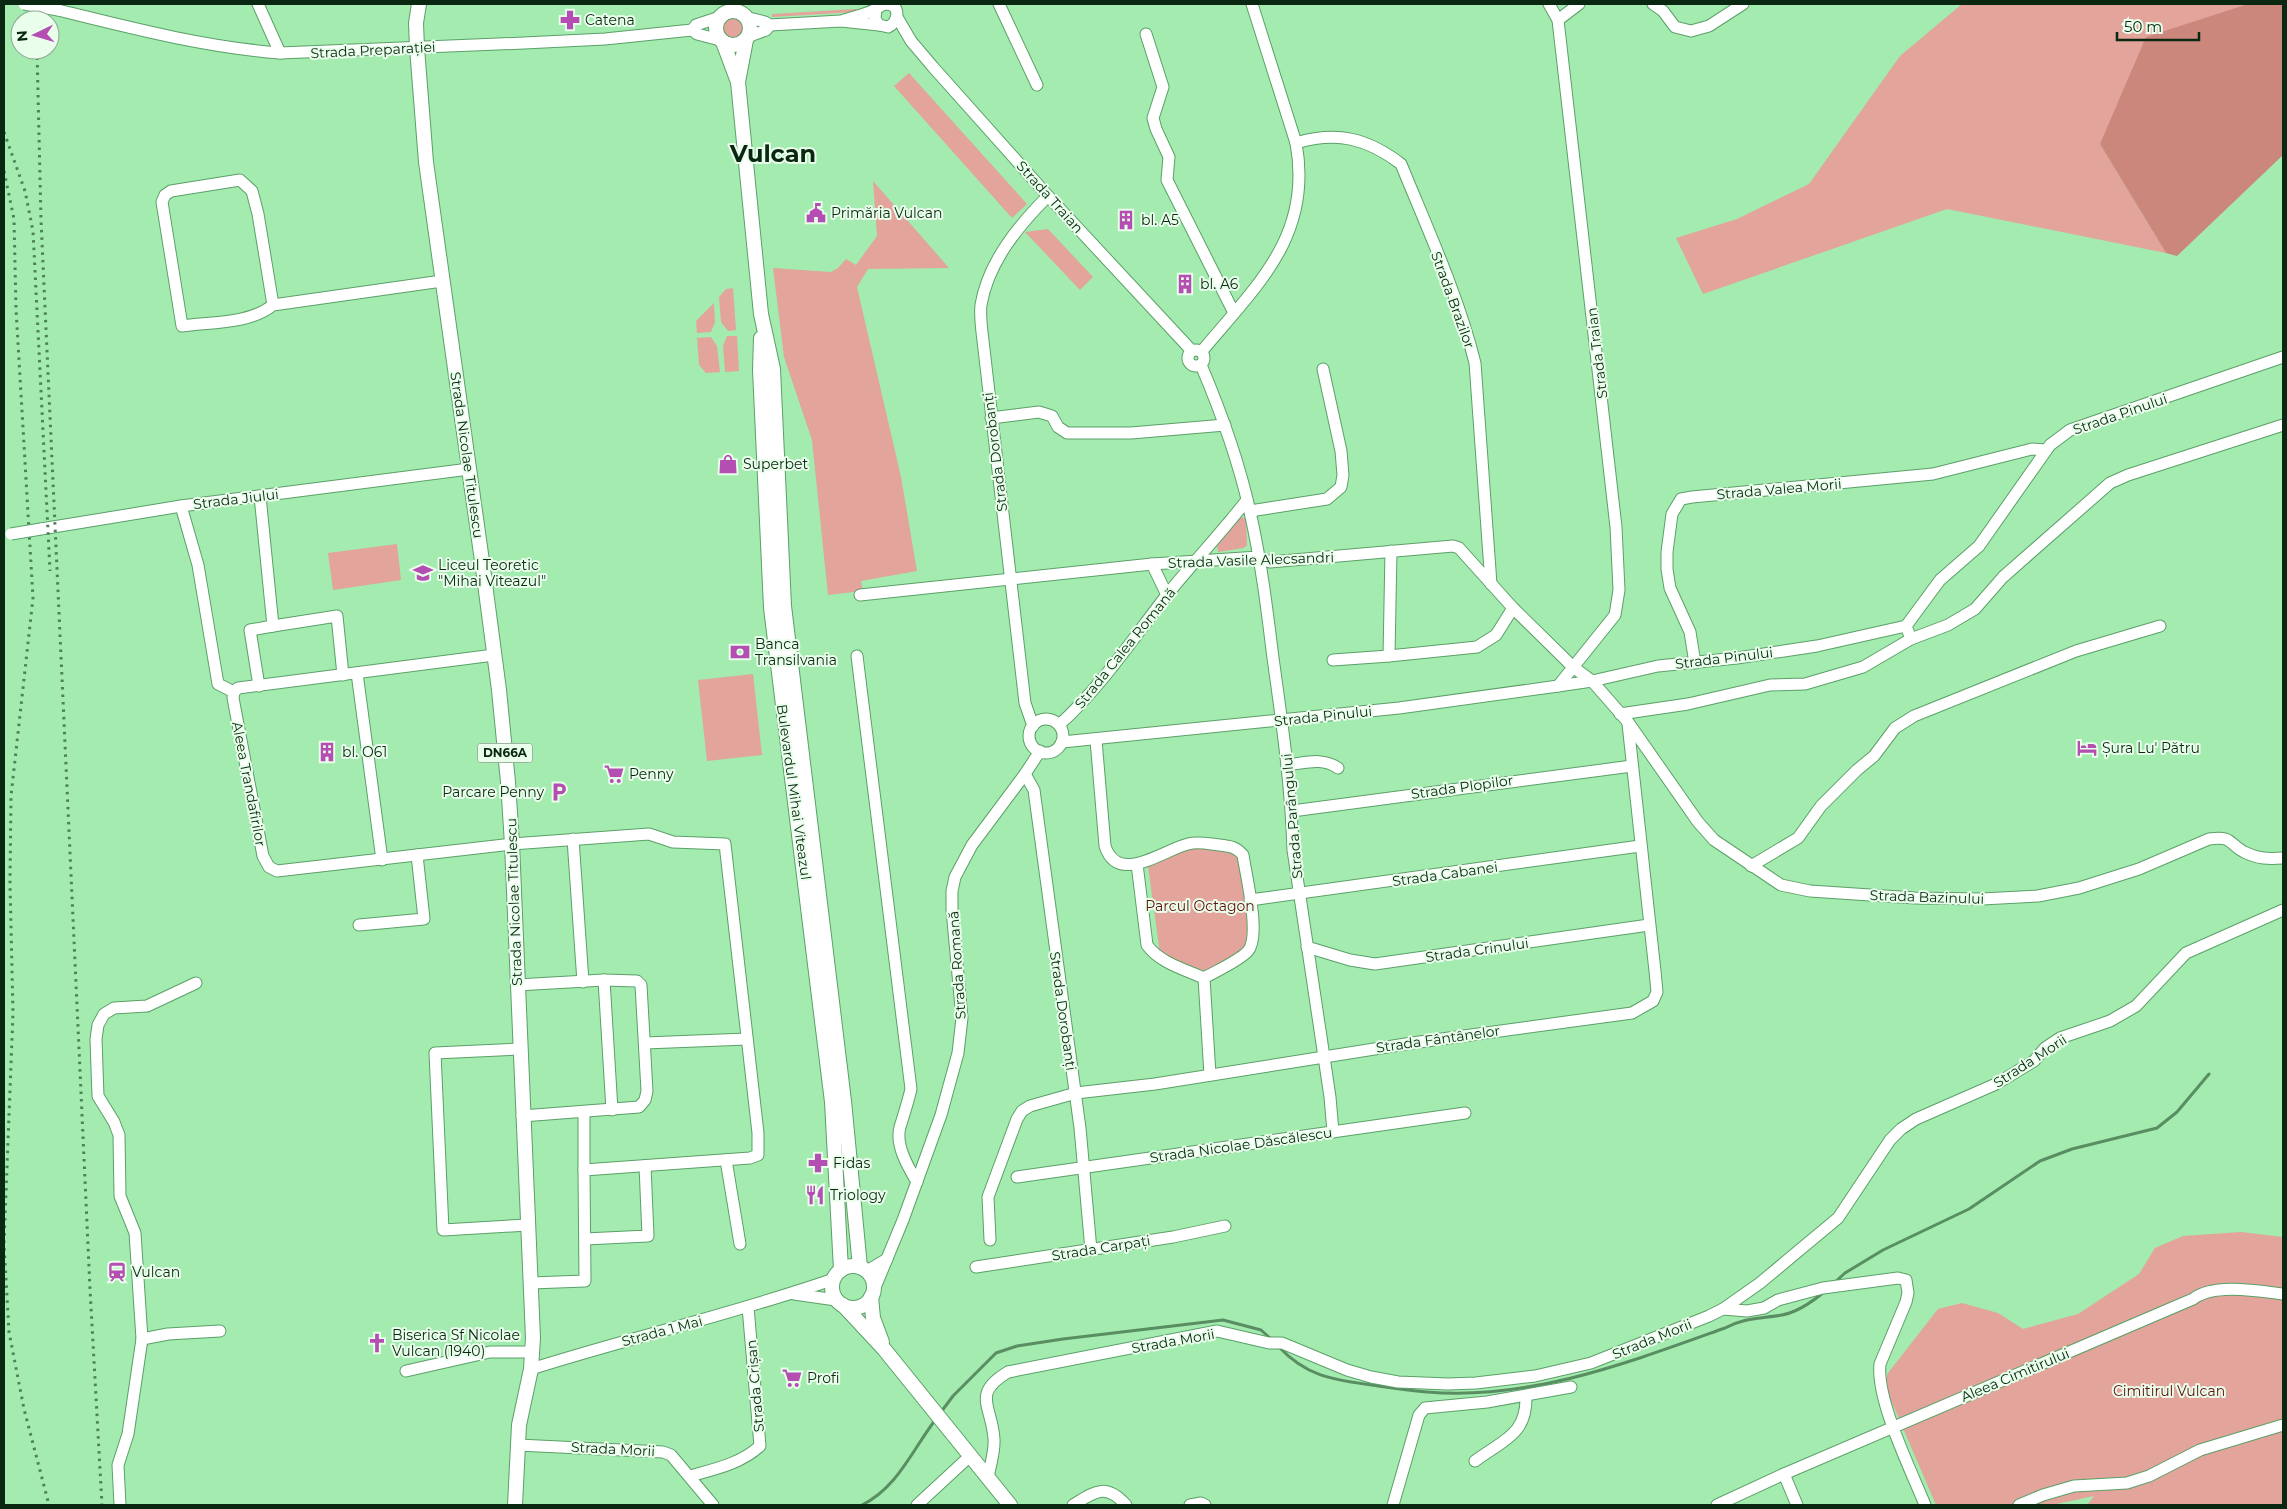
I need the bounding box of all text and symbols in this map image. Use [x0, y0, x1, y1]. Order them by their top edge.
pharmacy icon: Catena [559, 9, 581, 31]
north arrow [10, 10, 60, 60]
scale bar [2117, 10, 2200, 42]
place label: Catena [585, 11, 635, 29]
text: 50 m [2124, 17, 2162, 36]
text: N [13, 30, 32, 43]
street label: Strada Preparației [310, 38, 436, 63]
district label: Vulcan [729, 139, 816, 168]
street label: Strada Traian [1013, 157, 1087, 237]
public building icon: Primăria Vulcan [805, 202, 827, 224]
place label: Primăria Vulcan [831, 204, 942, 222]
building icon: bl. A5 [1115, 209, 1137, 231]
place label: bl. A5 [1141, 211, 1179, 229]
street label: Strada Brazilor [1427, 249, 1479, 351]
building icon: bl. A6 [1174, 273, 1196, 295]
place label: bl. A6 [1200, 275, 1239, 293]
street label: Strada Traian [1582, 306, 1612, 400]
street label: Strada Nicolae Titulescu [446, 371, 488, 539]
street label: Strada Pinului [2070, 389, 2170, 439]
street label: Strada Dorobanți [979, 391, 1012, 513]
shop icon: Superbet [717, 453, 739, 475]
place label: Superbet [743, 455, 808, 473]
street label: Strada Valea Morii [1716, 475, 1842, 503]
street label: Strada Jiului [192, 485, 280, 513]
street label: Strada Vasile Alecsandri [1168, 548, 1334, 572]
place label: Liceul Teoretic "Mihai Viteazul" [438, 556, 546, 590]
school or university icon: Liceul Teoretic "Mihai Viteazul" [412, 562, 434, 584]
street label: Strada Calea Romană [1071, 584, 1179, 712]
place label: Banca Transilvania [755, 635, 837, 669]
bank icon: Banca Transilvania [729, 641, 751, 663]
street label: Strada Pinului [1674, 643, 1774, 673]
street label: Strada Pinului [1273, 702, 1373, 730]
street label: Bulevardul Mihai Viteazul [773, 703, 815, 881]
street label: Aleea Trandafirilor [228, 720, 270, 848]
hotel icon: Șura Lu' Pătru [2076, 737, 2098, 759]
place label: Șura Lu' Pătru [2102, 739, 2200, 758]
building icon: bl. O61 [316, 741, 338, 763]
place label: bl. O61 [342, 743, 387, 761]
road number: DN66A [478, 744, 532, 762]
street label: Strada Parângului [1278, 753, 1306, 879]
supermarket icon: Penny [603, 763, 625, 785]
place label: Penny [629, 765, 674, 783]
street label: Strada Plopilor [1410, 771, 1515, 803]
parking icon: Parcare Penny [548, 781, 570, 803]
place label: Parcare Penny [442, 783, 544, 801]
street label: Strada Nicolae Titulescu [502, 818, 526, 986]
street label: Strada Cabanei [1391, 858, 1499, 890]
street label: Strada Bazinului [1869, 886, 1985, 908]
park label: Parcul Octagon [1145, 897, 1255, 915]
street label: Strada Romană [944, 910, 970, 1020]
street label: Strada Crinului [1424, 934, 1530, 966]
street label: Strada Dorobanți [1045, 950, 1080, 1072]
street label: Strada Fântânelor [1375, 1021, 1502, 1057]
street label: Strada Morii [1990, 1031, 2070, 1091]
street label: Strada Nicolae Dăscălescu [1149, 1123, 1333, 1167]
pharmacy icon: Fidas [807, 1152, 829, 1174]
place label: Fidas [833, 1154, 870, 1172]
restaurant icon: Triology [804, 1184, 826, 1206]
place label: Triology [830, 1186, 886, 1204]
street label: Strada Carpați [1050, 1231, 1152, 1266]
station icon: Vulcan [106, 1261, 128, 1283]
place label: Vulcan [132, 1263, 180, 1281]
street label: Strada 1 Mai [620, 1312, 704, 1350]
street label: Strada Morii [1610, 1315, 1694, 1363]
street label: Strada Morii [1130, 1325, 1216, 1357]
place label: Biserica Sf Nicolae Vulcan (1940) [392, 1326, 520, 1360]
church icon: Biserica Sf Nicolae Vulcan (1940) [366, 1332, 388, 1354]
street label: Strada Crișan [742, 1339, 769, 1433]
street label: Aleea Cimitirului [1958, 1344, 2072, 1406]
supermarket icon: Profi [781, 1367, 803, 1389]
place label: Profi [807, 1369, 839, 1387]
park label: Cimitirul Vulcan [2113, 1382, 2225, 1400]
street label: Strada Morii [570, 1438, 656, 1460]

